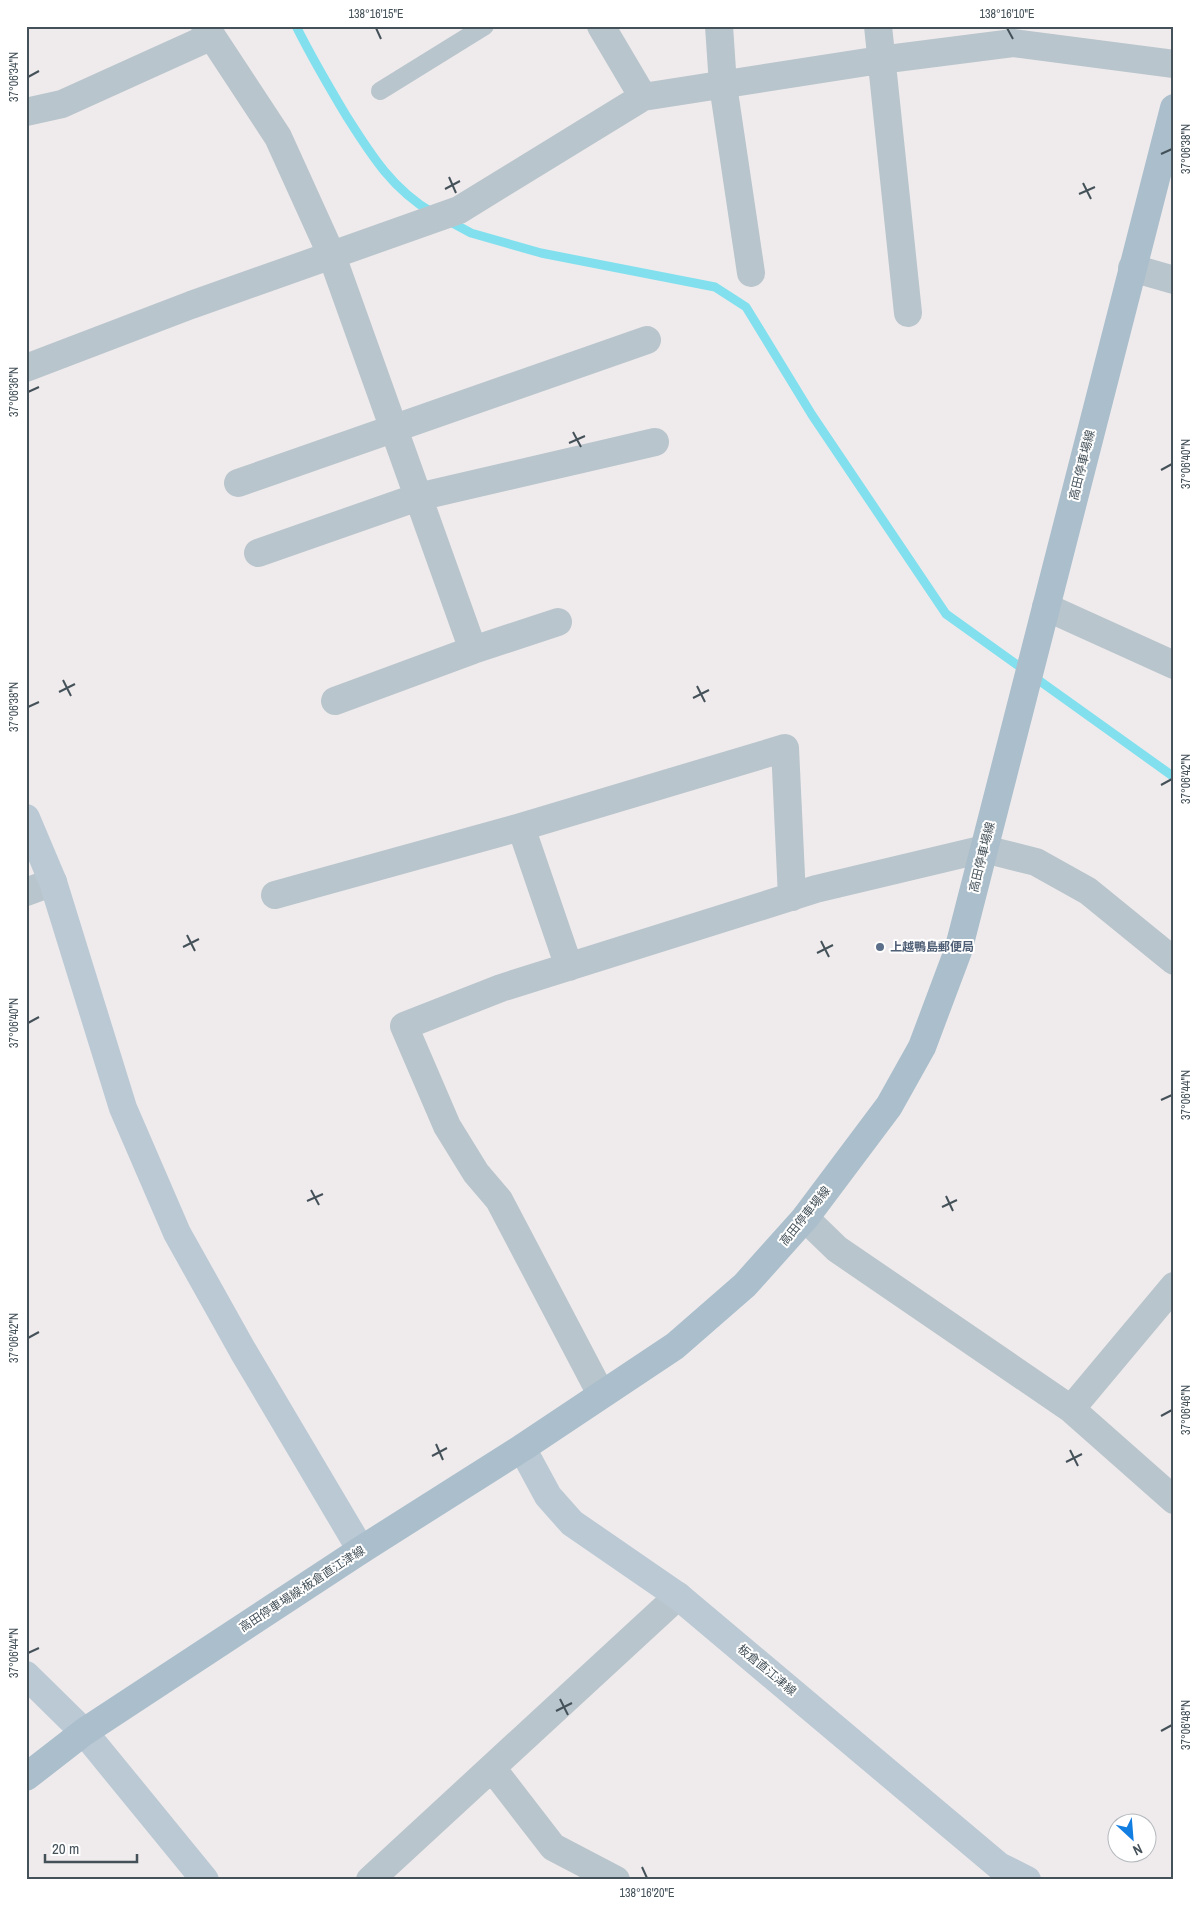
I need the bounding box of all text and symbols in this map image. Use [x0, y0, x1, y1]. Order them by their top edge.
text: 138°16'15"E [348, 6, 404, 22]
text: 138°16'10"E [979, 6, 1035, 22]
text: 37°06'34"N [6, 52, 22, 102]
text: 37°06'38"N [1178, 124, 1194, 174]
text: 37°06'36"N [6, 367, 22, 417]
street label: 高田停車場線 [1066, 428, 1098, 502]
text: 37°06'40"N [1178, 439, 1194, 489]
text: 37°06'38"N [6, 682, 22, 732]
text: 37°06'42"N [1178, 754, 1194, 804]
street label: 高田停車場線 [966, 820, 998, 894]
place label: 上越鴨島郵便局 [890, 939, 974, 955]
marker: 上越鴨島郵便局 [874, 941, 886, 953]
text: 37°06'40"N [6, 998, 22, 1048]
text: 37°06'44"N [1178, 1070, 1194, 1120]
street label: 高田停車場線 [776, 1183, 834, 1249]
text: 37°06'42"N [6, 1313, 22, 1363]
text: 37°06'46"N [1178, 1385, 1194, 1435]
street label: 高田停車場線;板倉直江津線 [236, 1542, 368, 1636]
text: 37°06'44"N [6, 1628, 22, 1678]
street label: 板倉直江津線 [734, 1641, 800, 1699]
text: 37°06'48"N [1178, 1700, 1194, 1750]
north arrow [1108, 1814, 1158, 1864]
scale bar [45, 1831, 138, 1863]
text: 20 m [52, 1838, 79, 1859]
text: N [1130, 1840, 1145, 1860]
text: 138°16'20"E [619, 1885, 675, 1901]

